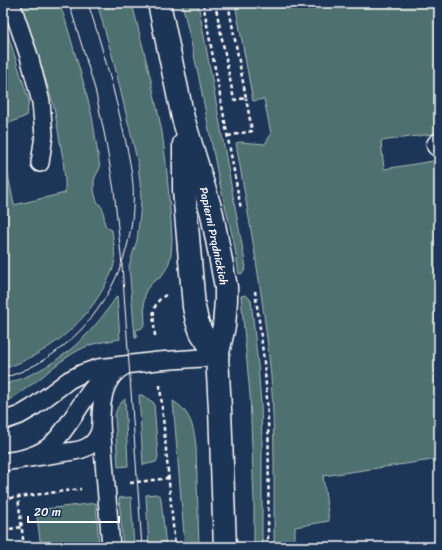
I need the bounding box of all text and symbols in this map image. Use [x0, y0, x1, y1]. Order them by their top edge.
street label: Papierni Prądnickich [194, 185, 233, 287]
scale bar [28, 498, 119, 524]
text: 20 m [34, 501, 61, 523]

